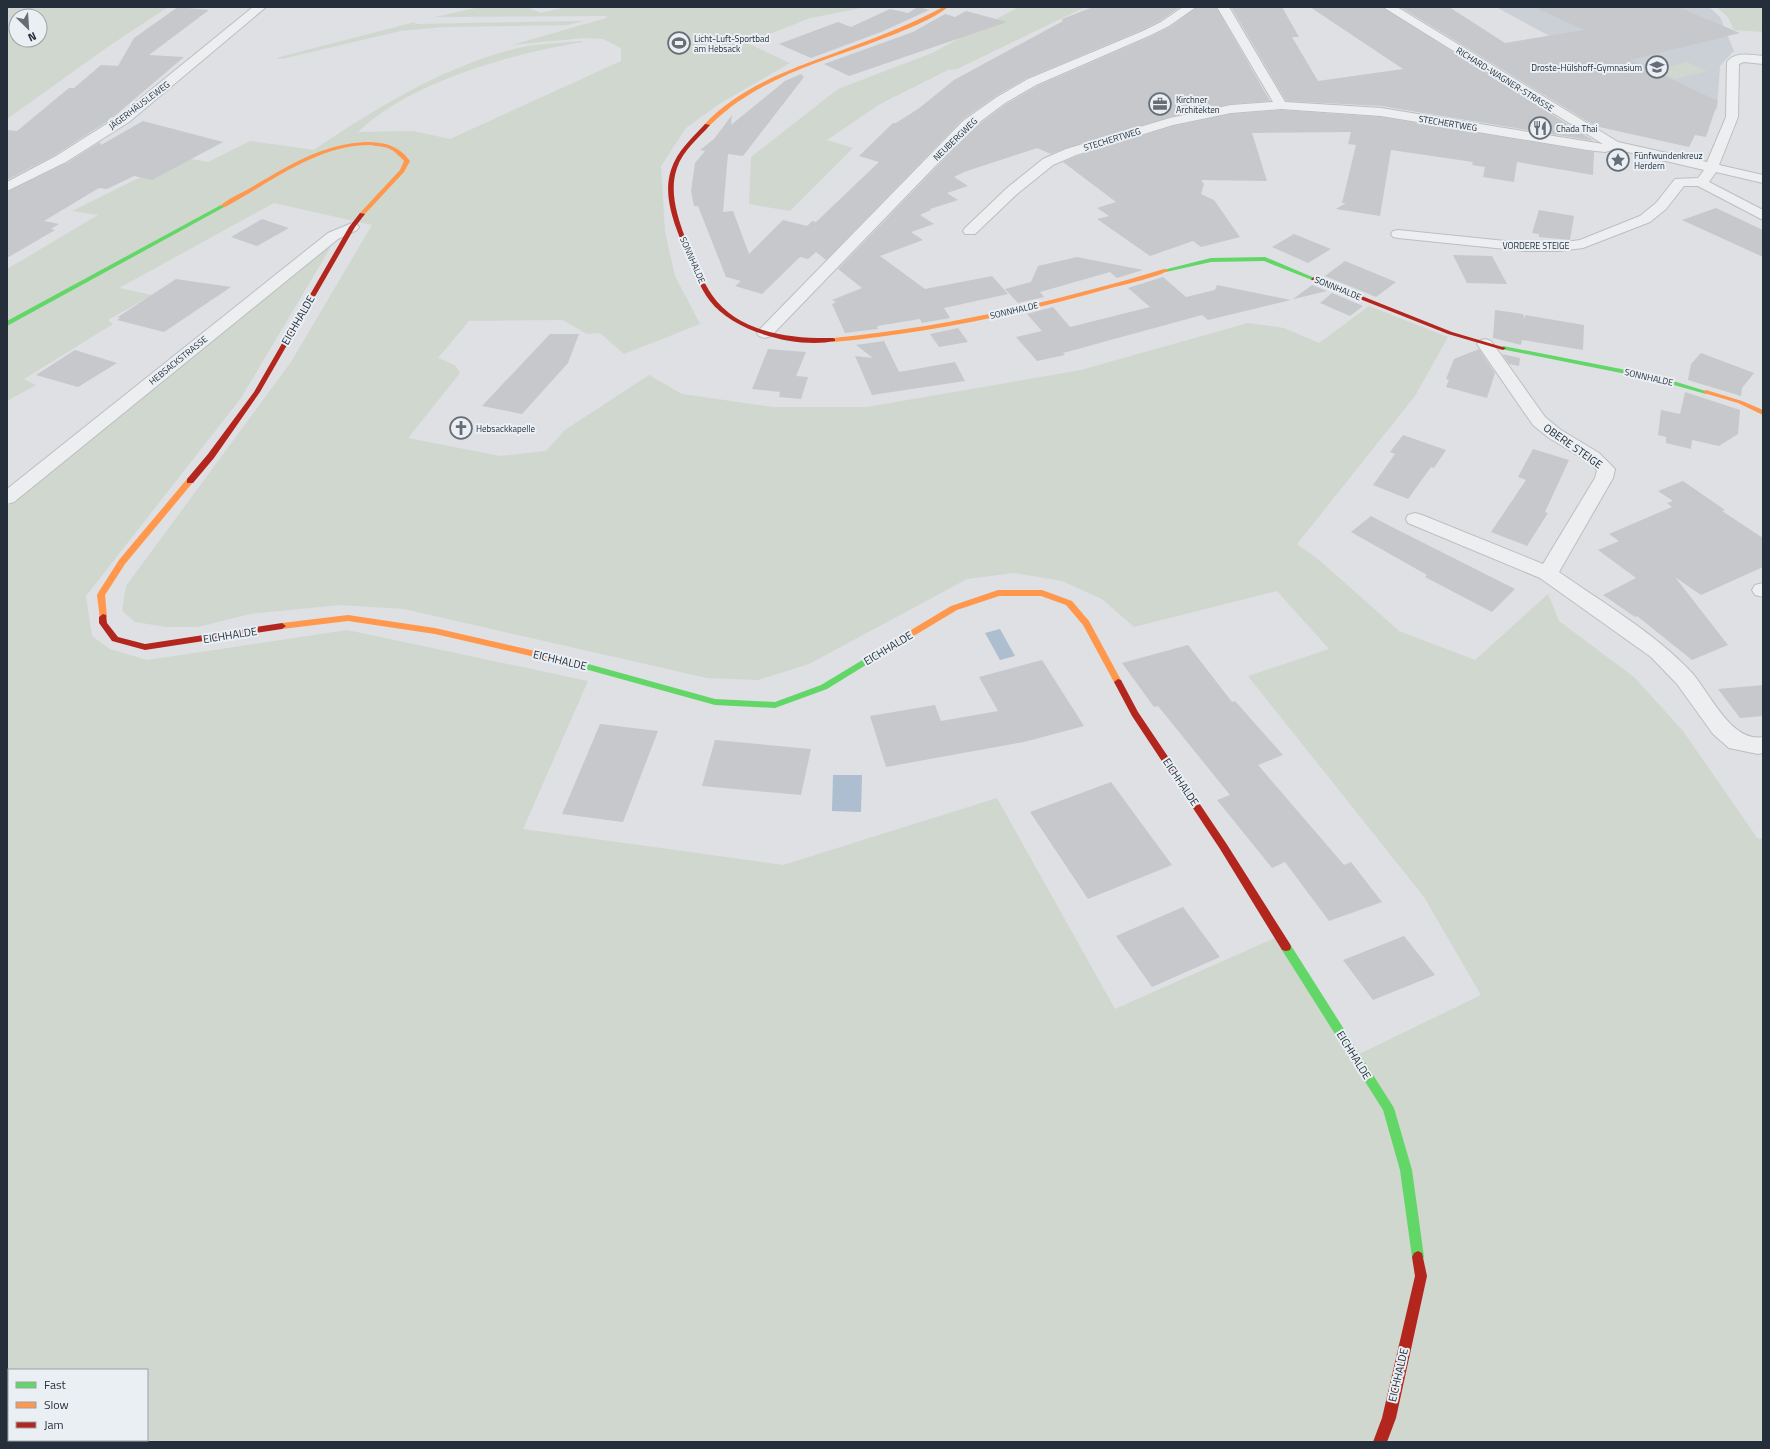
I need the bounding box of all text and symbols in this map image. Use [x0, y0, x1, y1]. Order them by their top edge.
north arrow [8, 8, 48, 48]
text: N [25, 28, 39, 46]
sports icon: Licht-Luft-Sportbad am Hebsack [666, 30, 692, 56]
place label: Licht-Luft-Sportbad am Hebsack [694, 32, 769, 55]
street label: RICHARD-WAGNER-STRASSE [1454, 44, 1556, 114]
school or university icon: Droste-Hülshoff-Gymnasium [1644, 54, 1670, 80]
place label: Droste-Hülshoff-Gymnasium [1531, 61, 1642, 74]
street label: JÄGERHÄUSLEWEG [106, 78, 172, 132]
office icon: Kirchner Architekten [1147, 91, 1173, 117]
place label: Kirchner Architekten [1176, 93, 1220, 116]
street label: STECHERTWEG [1418, 112, 1478, 134]
street label: NEUBERGWEG [930, 115, 980, 163]
restaurant icon: Chada Thai [1527, 115, 1553, 141]
place label: Chada Thai [1556, 122, 1598, 135]
street label: STECHERTWEG [1082, 124, 1142, 154]
place icon: Fünfwundenkreuz Herdern [1605, 147, 1631, 173]
place label: Fünfwundenkreuz Herdern [1634, 149, 1703, 172]
street label: SONNHALDE [677, 235, 709, 285]
street label: VORDERE STEIGE [1502, 239, 1570, 252]
street label: SONNHALDE [1313, 273, 1363, 303]
street label: EICHHALDE [277, 292, 319, 348]
street label: SONNHALDE [988, 298, 1040, 322]
street label: HEBSACKSTRASSE [146, 332, 210, 388]
street label: SONNHALDE [1623, 365, 1675, 389]
church icon: Hebsackkapelle [448, 415, 474, 441]
street label: OBERE STEIGE [1540, 420, 1606, 472]
place label: Hebsackkapelle [476, 422, 535, 435]
street label: EICHHALDE [202, 623, 258, 647]
street label: EICHHALDE [860, 627, 916, 669]
street label: EICHHALDE [532, 646, 588, 674]
street label: EICHHALDE [1159, 755, 1203, 809]
street label: EICHHALDE [1333, 1028, 1375, 1082]
street label: EICHHALDE [1384, 1347, 1412, 1403]
legend [8, 1369, 148, 1441]
text: Fast [44, 1375, 67, 1394]
text: Slow [44, 1395, 69, 1414]
text: Jam [44, 1415, 64, 1434]

